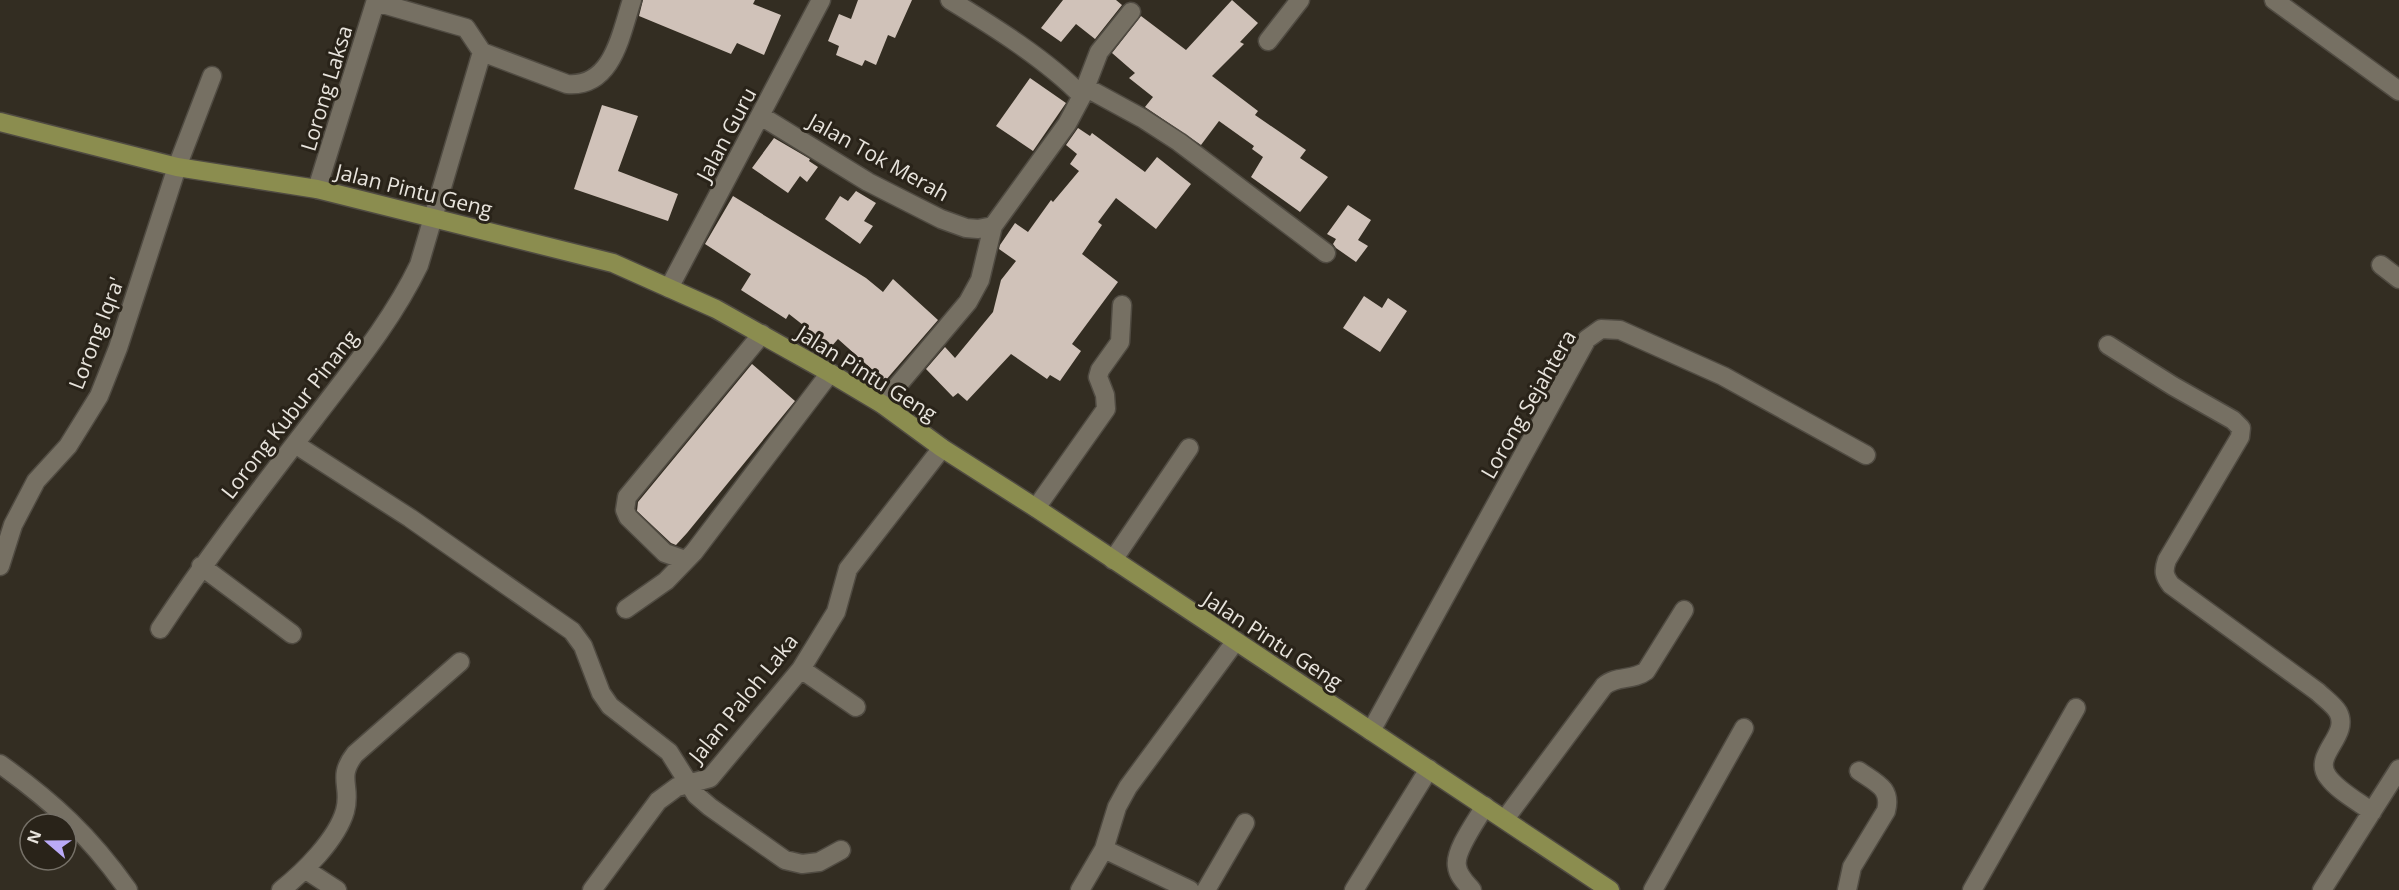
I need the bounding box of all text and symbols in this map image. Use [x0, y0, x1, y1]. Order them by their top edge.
street label: Lorong Laksa [294, 22, 358, 154]
street label: Jalan Guru [689, 82, 762, 187]
street label: Jalan Tok Merah [802, 106, 954, 207]
street label: Jalan Pintu Geng [331, 157, 495, 223]
street label: Lorong Iqra' [62, 273, 130, 393]
street label: Jalan Pintu Geng [790, 318, 943, 427]
street label: Lorong Kubur Pinang [214, 324, 364, 504]
street label: Lorong Sejahtera [1474, 325, 1582, 483]
street label: Jalan Pintu Geng [1196, 583, 1348, 695]
street label: Jalan Paloh Laka [681, 628, 804, 770]
north arrow [18, 812, 78, 872]
text: N [21, 827, 46, 847]

